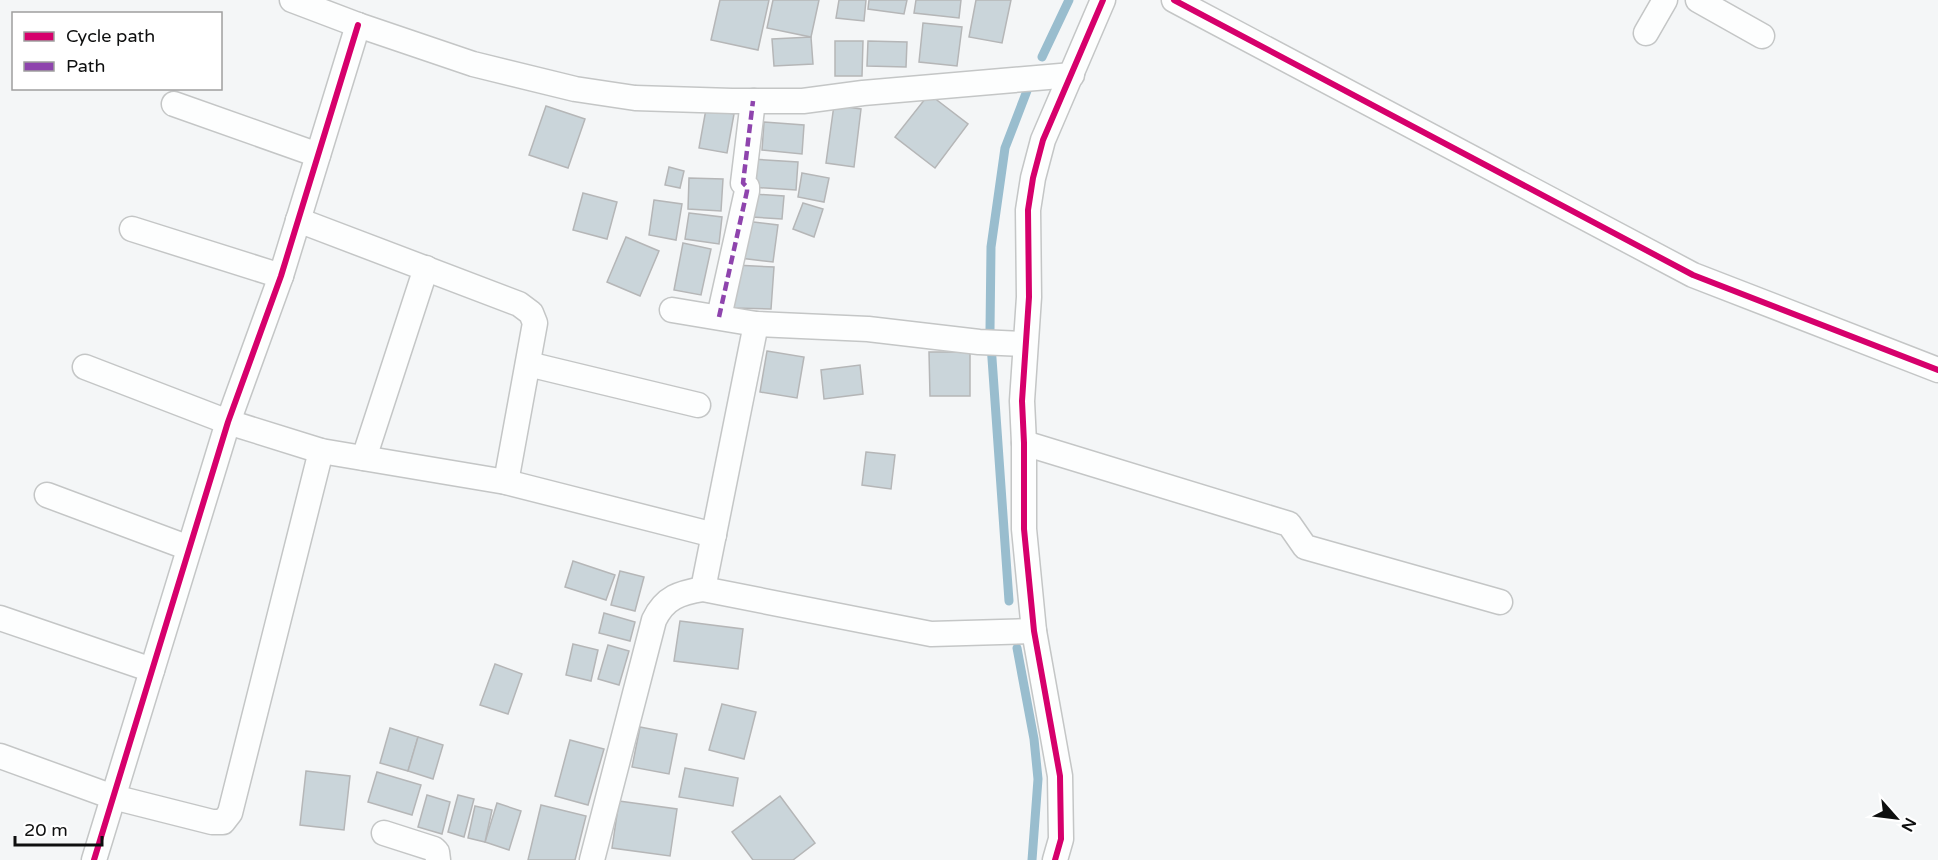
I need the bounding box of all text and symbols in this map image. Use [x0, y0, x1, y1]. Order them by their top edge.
legend [12, 12, 222, 90]
text: Cycle path [66, 25, 155, 47]
text: Path [66, 55, 105, 77]
north arrow [1866, 788, 1926, 848]
scale bar [15, 809, 102, 847]
text: N [1897, 814, 1920, 835]
text: 20 m [24, 819, 68, 841]

